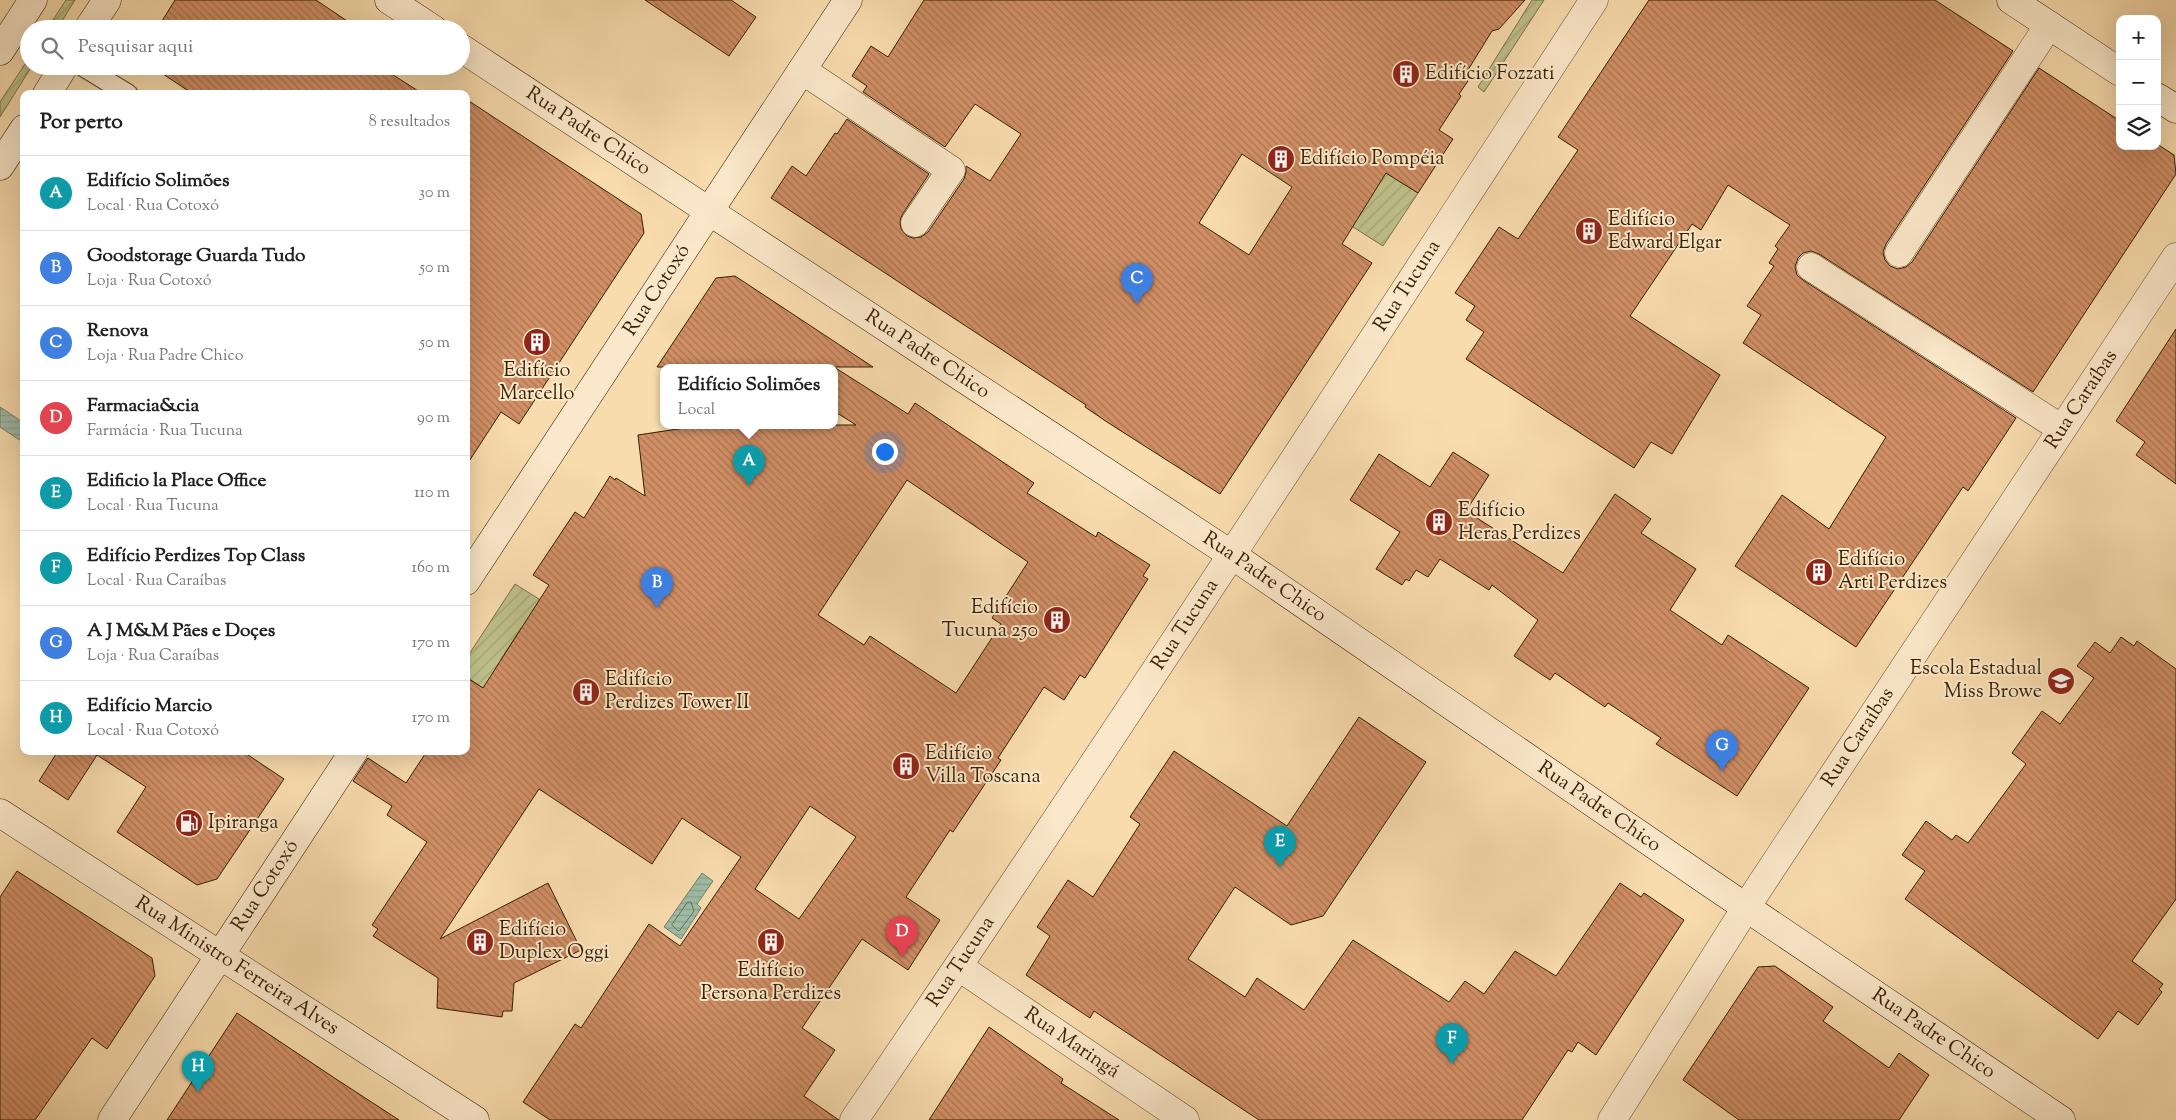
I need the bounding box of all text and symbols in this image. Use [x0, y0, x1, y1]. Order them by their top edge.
map controls [2116, 15, 2161, 150]
button: + [2116, 15, 2161, 60]
search box [20, 20, 470, 75]
icon: search [38, 34, 66, 62]
text: Pesquisar aqui [78, 34, 193, 61]
building icon: Edifício Fozzati [1391, 59, 1421, 89]
place label: Edifício Fozzati [1425, 60, 1555, 89]
button: − [2116, 60, 2161, 105]
street label: Rua Padre Chico [520, 80, 656, 183]
button: layers [2116, 105, 2161, 150]
text: Por perto [40, 108, 123, 138]
text: 8 resultados [369, 111, 450, 134]
building icon: Edifício Pompéia [1266, 144, 1296, 174]
place label: Edifício Pompéia [1300, 145, 1444, 174]
text: Edifício Solimões [87, 168, 229, 195]
text: A [50, 182, 63, 205]
text: 30 m [419, 182, 450, 205]
text: Local · Rua Cotoxó [87, 195, 219, 218]
place label: Edifício Edward Elgar [1608, 206, 1722, 258]
building icon: Edifício Edward Elgar [1574, 216, 1604, 246]
street label: Rua Tucuna [1367, 234, 1448, 338]
street label: Rua Cotoxó [616, 239, 698, 342]
text: Goodstorage Guarda Tudo [87, 243, 305, 270]
text: B [51, 257, 61, 280]
text: 50 m [419, 257, 450, 280]
pin: C [1121, 263, 1153, 304]
text: Loja · Rua Cotoxó [87, 270, 212, 293]
street label: Rua Padre Chico [859, 303, 996, 406]
text: Renova [87, 318, 149, 345]
building icon: Edifício Marcello [522, 327, 552, 357]
text: C [50, 332, 62, 355]
text: 50 m [419, 332, 450, 355]
street label: Rua Caraíbas [2038, 344, 2125, 455]
text: Loja · Rua Padre Chico [87, 345, 243, 368]
place label: Edifício Marcello [500, 357, 575, 409]
popup [660, 364, 838, 429]
text: Edifício Solimões [678, 372, 820, 399]
text: Farmacia&cia [87, 393, 199, 420]
text: Local [678, 399, 715, 422]
text: D [50, 407, 62, 430]
text: 90 m [417, 407, 450, 430]
text: Farmácia · Rua Tucuna [87, 420, 243, 443]
your location [872, 439, 898, 465]
pin: A [733, 445, 765, 486]
text: Edificio la Place Office [87, 468, 266, 495]
text: E [51, 482, 61, 505]
text: 110 m [414, 482, 450, 505]
text: Local · Rua Tucuna [87, 495, 219, 518]
place label: Edifício Heras Perdizes [1458, 497, 1581, 549]
building icon: Edifício Heras Perdizes [1424, 507, 1454, 537]
street label: Rua Padre Chico [1196, 525, 1332, 630]
text: Edifício Perdizes Top Class [87, 543, 305, 570]
place label: Edifício Arti Perdizes [1838, 546, 1947, 598]
text: F [52, 557, 60, 580]
text: 160 m [412, 557, 450, 580]
building icon: Edifício Arti Perdizes [1804, 557, 1834, 587]
pin: B [641, 567, 673, 608]
text: Local · Rua Caraíbas [87, 570, 226, 593]
street label: Rua Tucuna [1145, 573, 1226, 676]
place label: Edifício Tucuna 250 [942, 594, 1038, 646]
building icon: Edifício Tucuna 250 [1042, 605, 1072, 635]
text: A J M&M Pães e Doçes [87, 618, 275, 645]
text: G [49, 632, 63, 655]
text: 170 m [412, 632, 450, 655]
text: Loja · Rua Caraíbas [87, 645, 219, 668]
place label: Escola Estadual Miss Browe [1910, 655, 2042, 707]
place label: Edifício Perdizes Tower II [605, 666, 750, 718]
school or university icon: Escola Estadual Miss Browe [2046, 666, 2076, 696]
building icon: Edifício Perdizes Tower II [571, 677, 601, 707]
street label: Rua Caraíbas [1815, 682, 1902, 793]
text: Edifício Marcio [87, 693, 212, 720]
text: H [50, 707, 62, 730]
text: 170 m [412, 707, 450, 730]
text: Local · Rua Cotoxó [87, 720, 219, 743]
pin: G [1706, 730, 1738, 771]
place label: Edifício Villa Toscana [925, 740, 1041, 792]
building icon: Edifício Villa Toscana [891, 751, 921, 781]
street label: Rua Padre Chico [1531, 754, 1667, 860]
fuel station icon: Ipiranga [174, 808, 204, 838]
place label: Ipiranga [208, 809, 279, 838]
pin: E [1264, 826, 1296, 867]
street label: Rua Cotoxó [225, 834, 306, 938]
street label: Rua Ministro Ferreira Alves [129, 889, 345, 1043]
street label: Rua Tucuna [920, 910, 1002, 1013]
place label: Edifício Duplex Oggi [499, 916, 610, 968]
pin: D [886, 916, 918, 957]
building icon: Edifício Duplex Oggi [465, 927, 495, 957]
building icon: Edifício Persona Perdizes [756, 927, 786, 957]
place label: Edifício Persona Perdizes [701, 957, 841, 1009]
street label: Rua Padre Chico [1865, 981, 2001, 1086]
street label: Rua Maringá [1018, 1000, 1125, 1086]
pin: F [1436, 1023, 1468, 1064]
pin: H [182, 1051, 214, 1092]

